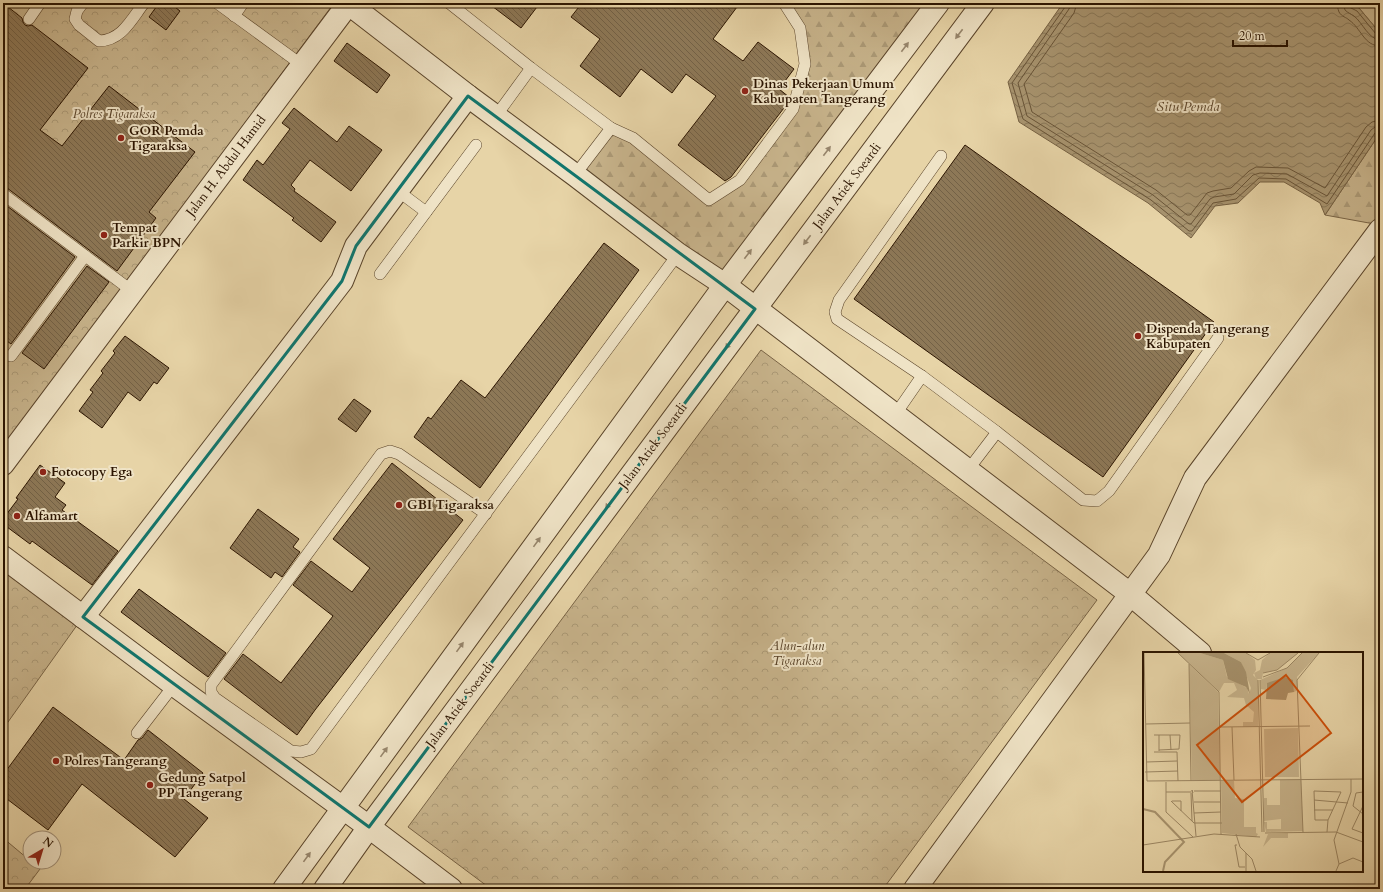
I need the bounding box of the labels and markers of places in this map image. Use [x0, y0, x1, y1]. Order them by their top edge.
place label: Dinas Pekerjaan Umum Kabupaten Tangerang [753, 75, 894, 108]
marker: Dinas Pekerjaan Umum Kabupaten Tangerang [740, 86, 750, 96]
place label: GOR Pemda Tigaraksa [129, 122, 204, 155]
marker: GOR Pemda Tigaraksa [116, 133, 126, 143]
place label: Tempat Parkir BPN [112, 219, 182, 252]
marker: Tempat Parkir BPN [99, 230, 109, 240]
place label: Dispenda Tangerang Kabupaten [1146, 320, 1269, 353]
marker: Dispenda Tangerang Kabupaten [1133, 331, 1143, 341]
place label: Fotocopy Ega [51, 463, 133, 481]
marker: Fotocopy Ega [38, 467, 48, 477]
place label: GBI Tigaraksa [407, 496, 494, 514]
marker: GBI Tigaraksa [394, 500, 404, 510]
place label: Alfamart [25, 507, 78, 525]
marker: Alfamart [12, 511, 22, 521]
place label: Polres Tangerang [64, 752, 167, 770]
marker: Polres Tangerang [51, 756, 61, 766]
place label: Gedung Satpol PP Tangerang [158, 769, 246, 802]
marker: Gedung Satpol PP Tangerang [145, 780, 155, 790]

